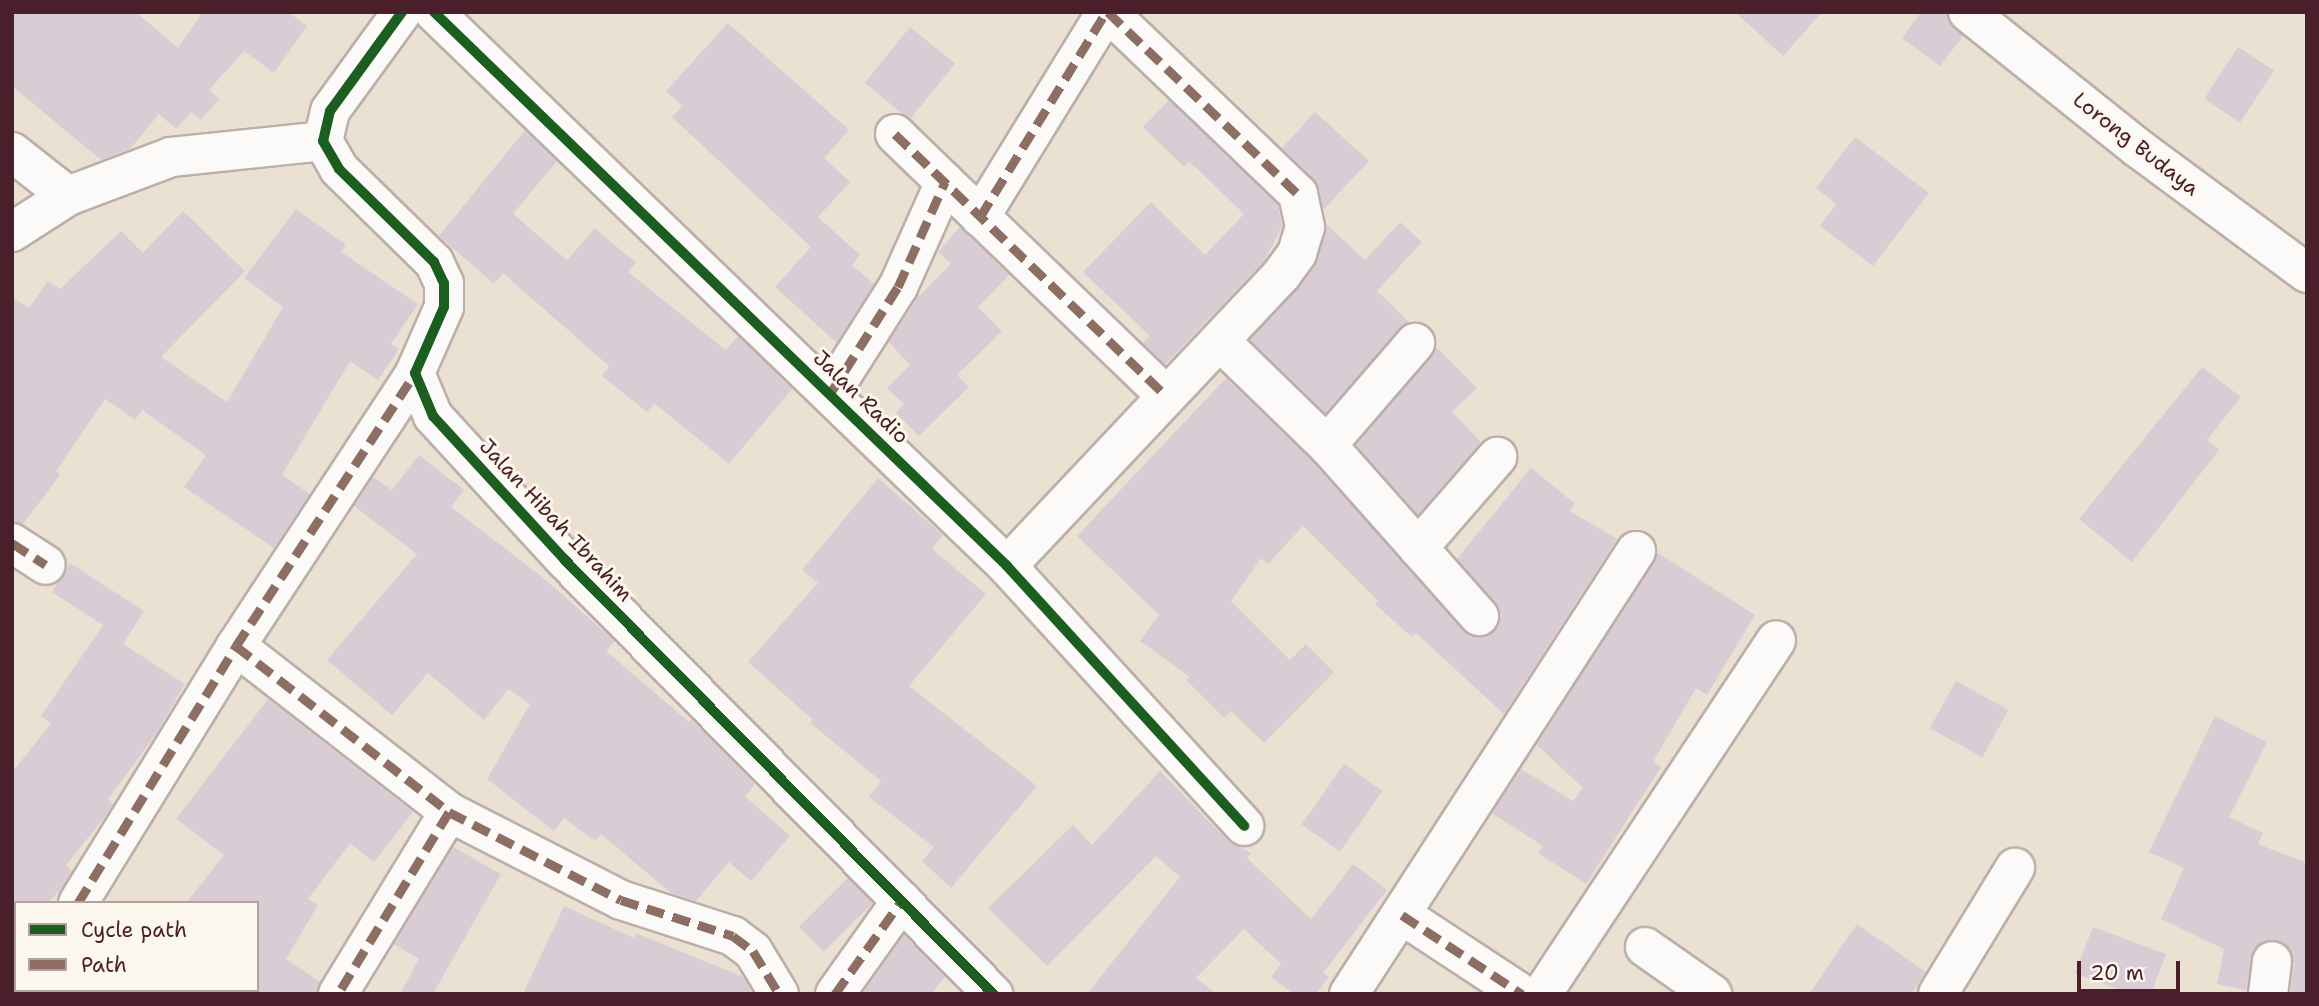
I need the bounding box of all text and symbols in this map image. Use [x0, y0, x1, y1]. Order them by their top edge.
street label: Lorong Budaya [2068, 87, 2204, 201]
street label: Jalan Radio [808, 345, 914, 449]
street label: Jalan Hibah Ibrahim [474, 433, 638, 607]
legend [14, 901, 259, 992]
text: Cycle path [81, 916, 187, 944]
scale bar [2081, 946, 2184, 990]
text: Path [81, 951, 127, 979]
text: 20 m [2090, 959, 2144, 987]

